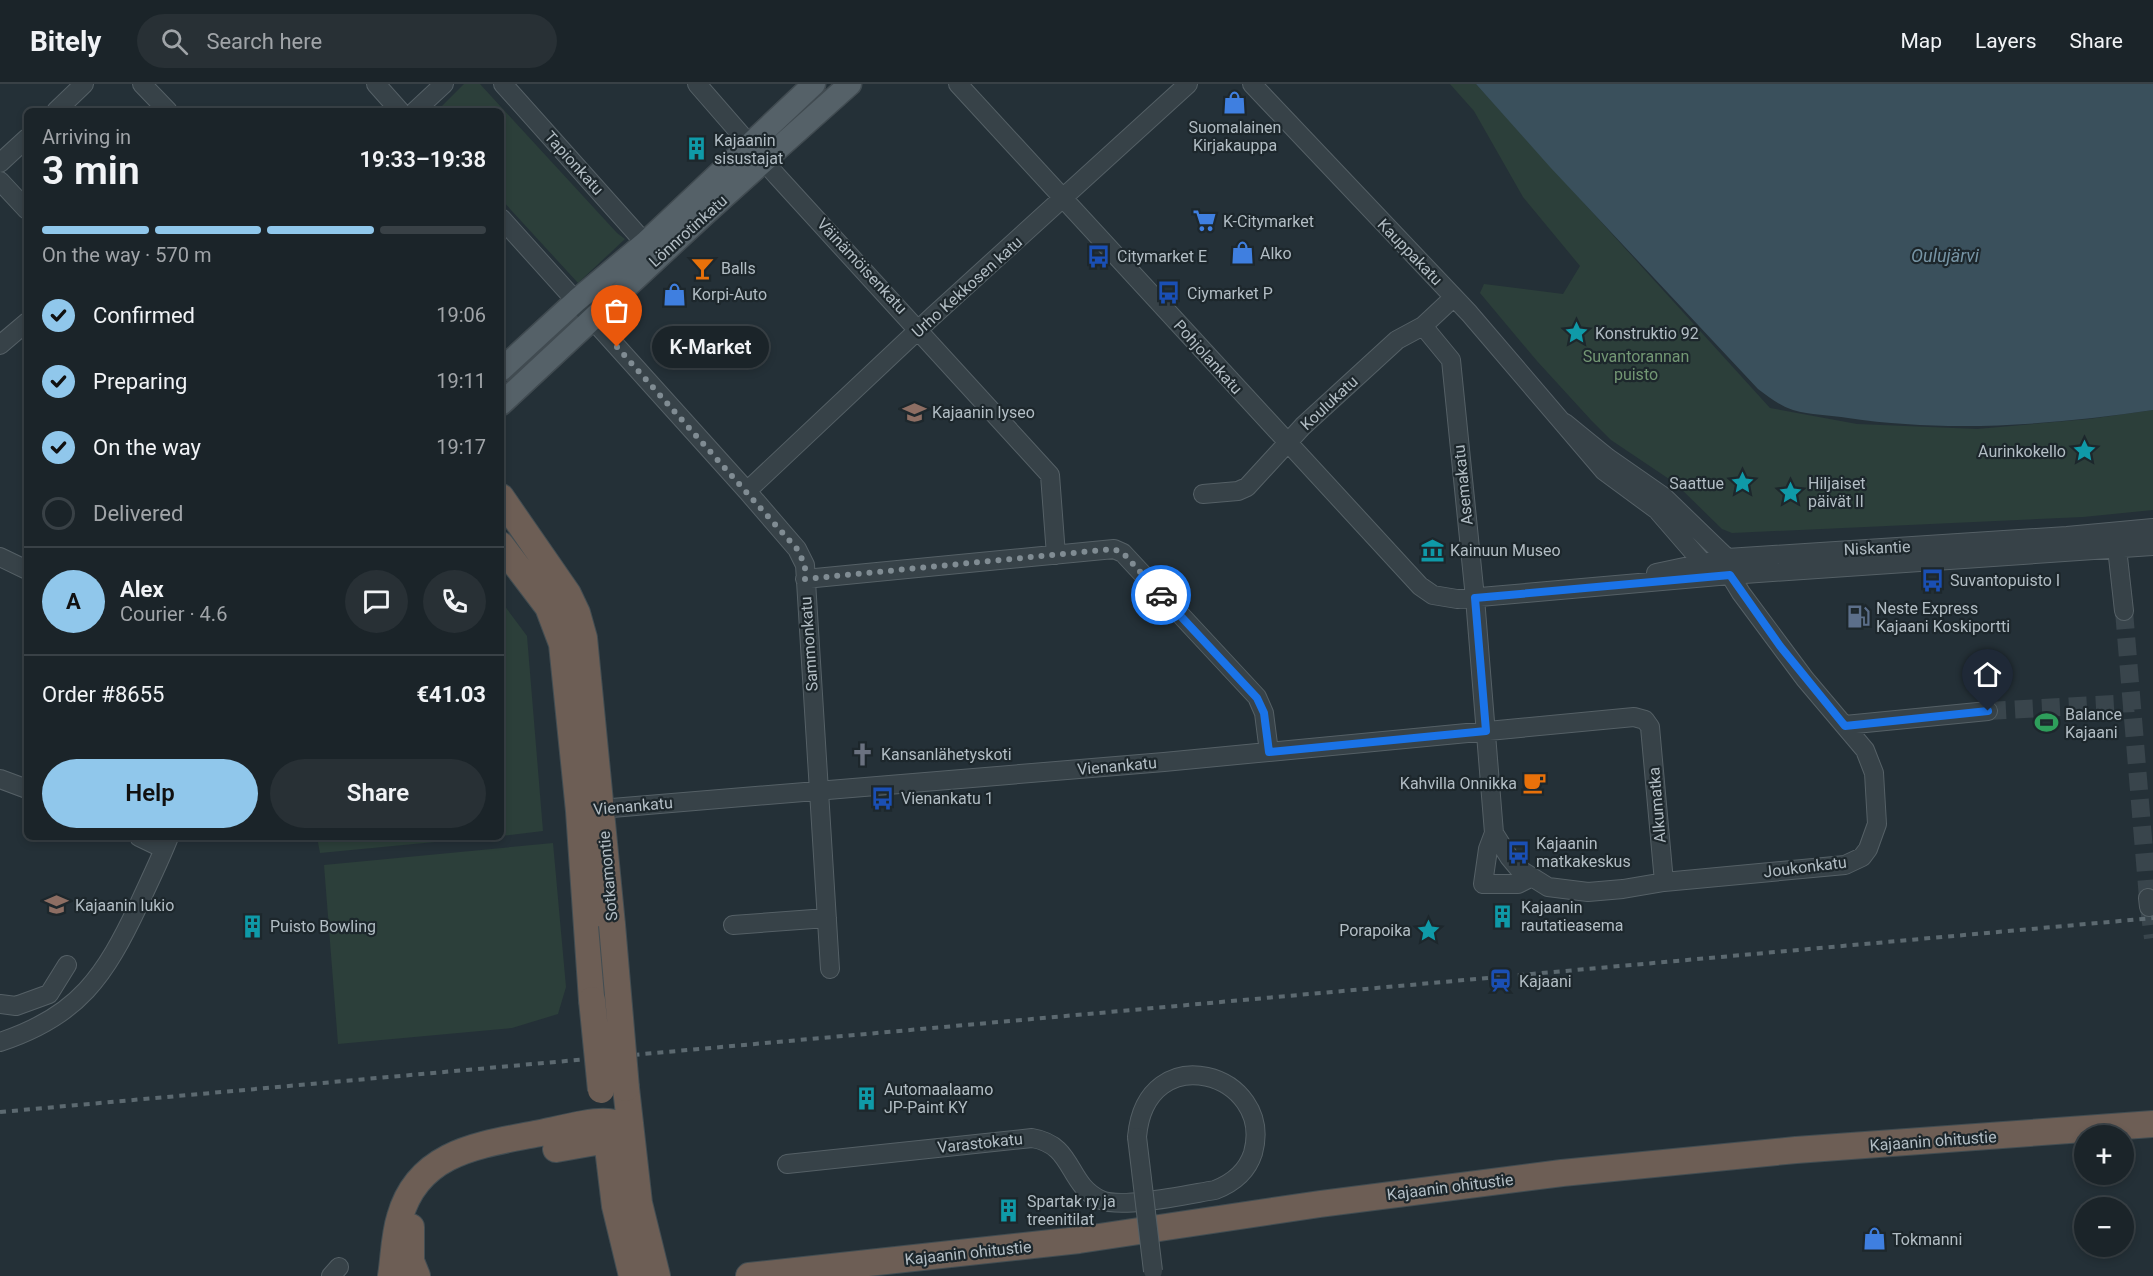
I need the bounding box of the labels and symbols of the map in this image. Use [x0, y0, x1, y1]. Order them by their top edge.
shop icon: Suomalainen Kirjakauppa [1222, 89, 1248, 115]
place label: Suomalainen Kirjakauppa [1189, 118, 1281, 155]
street label: Tapionkatu [540, 127, 608, 199]
place label: Kajaanin sisustajat [714, 131, 783, 168]
building icon: Kajaanin sisustajat [683, 136, 709, 162]
street label: Lönnrotinkatu [645, 191, 731, 271]
supermarket icon: K-Citymarket [1192, 208, 1218, 234]
place label: K-Citymarket [1223, 212, 1314, 231]
street label: Väinämöisenkatu [813, 214, 911, 318]
street label: Kauppakatu [1374, 215, 1446, 289]
street label: Urho Kekkosen katu [908, 233, 1026, 341]
shop icon: Alko [1229, 240, 1255, 266]
bus stop icon: Citymarket E [1086, 243, 1112, 269]
place label: Alko [1260, 244, 1292, 263]
water label: Oulujärvi [1911, 245, 1980, 266]
place label: Citymarket E [1117, 247, 1207, 266]
bar icon: Balls [690, 255, 716, 281]
place label: Balls [721, 259, 756, 278]
bus stop icon: Ciymarket P [1156, 280, 1182, 306]
shop icon: Korpi-Auto [661, 281, 687, 307]
place label: Ciymarket P [1187, 284, 1273, 303]
pin [591, 285, 642, 347]
place label: Korpi-Auto [692, 285, 767, 304]
street label: Pohjolankatu [1170, 316, 1246, 398]
place icon: Konstruktio 92 [1564, 320, 1590, 346]
place label: Konstruktio 92 [1595, 324, 1699, 343]
callout: K-Market [653, 326, 770, 368]
park label: Suvantorannan puisto [1583, 347, 1689, 384]
street label: Koulukatu [1296, 372, 1362, 434]
school or university icon: Kajaanin lyseo [901, 399, 927, 425]
place label: Kajaanin lyseo [932, 403, 1035, 422]
place icon: Aurinkokello [2071, 438, 2097, 464]
place label: Aurinkokello [1978, 442, 2066, 461]
street label: Asemakatu [1449, 444, 1477, 526]
place icon: Saattue [1729, 470, 1755, 496]
place label: Saattue [1669, 474, 1724, 493]
place label: Hiljaiset päivät II [1808, 474, 1866, 511]
place icon: Hiljaiset päivät II [1777, 479, 1803, 505]
museum icon: Kainuun Museo [1419, 537, 1445, 563]
street label: Niskantie [1843, 537, 1911, 559]
place label: Kainuun Museo [1450, 541, 1561, 560]
courier [1131, 565, 1191, 625]
bus stop icon: Suvantopuisto I [1919, 567, 1945, 593]
place label: Suvantopuisto I [1950, 571, 2060, 590]
street label: Sammonkatu [796, 596, 822, 692]
place label: Neste Express Kajaani Koskiportti [1876, 599, 2010, 636]
fuel station icon: Neste Express Kajaani Koskiportti [1845, 604, 1871, 630]
pin [1962, 649, 2013, 711]
place label: Balance Kajaani [2065, 705, 2122, 742]
sports icon: Balance Kajaani [2034, 710, 2060, 736]
church icon: Kansanlähetyskoti [850, 741, 876, 767]
place label: Kansanlähetyskoti [881, 745, 1012, 764]
street label: Vienankatu [1076, 753, 1158, 779]
street label: Alkumatka [1644, 766, 1670, 844]
cafe icon: Kahvilla Onnikka [1522, 770, 1548, 796]
place label: Kahvilla Onnikka [1400, 774, 1517, 793]
bus stop icon: Vienankatu 1 [870, 785, 896, 811]
place label: Vienankatu 1 [901, 789, 994, 808]
street label: Vienankatu [592, 793, 674, 819]
street label: Sotkamontie [595, 830, 621, 922]
place label: Kajaanin matkakeskus [1536, 834, 1631, 871]
bus stop icon: Kajaanin matkakeskus [1505, 839, 1531, 865]
street label: Joukonkatu [1762, 852, 1848, 882]
school or university icon: Kajaanin lukio [44, 892, 70, 918]
place label: Kajaanin lukio [75, 896, 174, 915]
place label: Kajaanin rautatieasema [1521, 898, 1623, 935]
building icon: Kajaanin rautatieasema [1490, 903, 1516, 929]
building icon: Puisto Bowling [239, 913, 265, 939]
place label: Puisto Bowling [270, 917, 376, 936]
place icon: Porapoika [1416, 917, 1442, 943]
place label: Porapoika [1339, 921, 1411, 940]
station icon: Kajaani [1488, 968, 1514, 994]
place label: Kajaani [1519, 972, 1572, 991]
place label: Automaalaamo JP-Paint KY [884, 1080, 993, 1117]
building icon: Automaalaamo JP-Paint KY [853, 1085, 879, 1111]
street label: Kajaanin ohitustie [1869, 1127, 1997, 1155]
street label: Varastokatu [936, 1129, 1024, 1157]
street label: Kajaanin ohitustie [1386, 1170, 1514, 1204]
place label: Spartak ry ja treenitilat [1027, 1192, 1116, 1229]
building icon: Spartak ry ja treenitilat [996, 1197, 1022, 1223]
shop icon: Tokmanni [1861, 1226, 1887, 1252]
place label: Tokmanni [1892, 1230, 1962, 1249]
street label: Kajaanin ohitustie [904, 1237, 1032, 1269]

